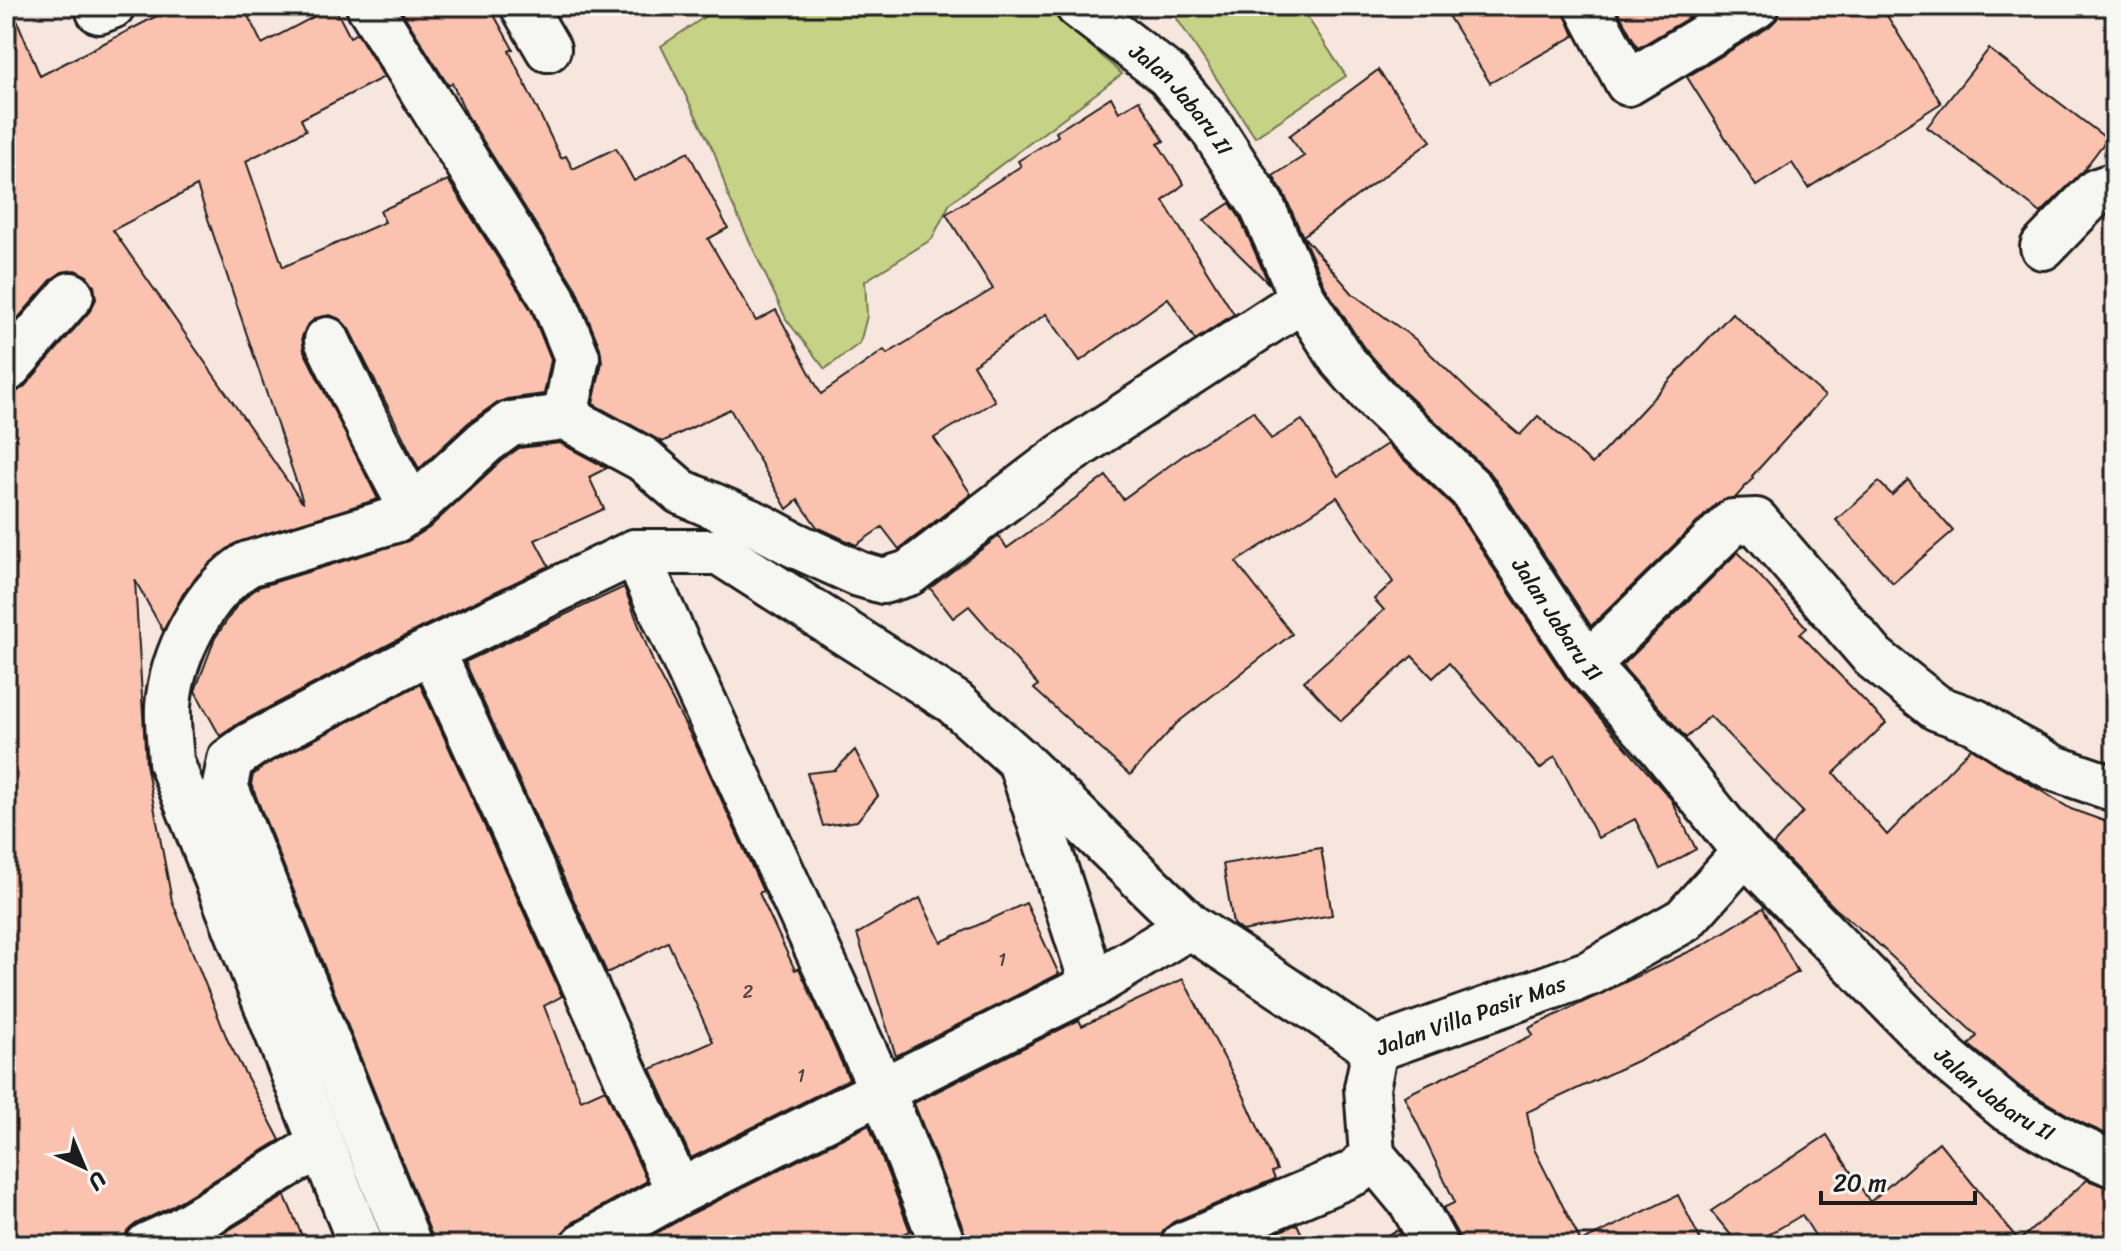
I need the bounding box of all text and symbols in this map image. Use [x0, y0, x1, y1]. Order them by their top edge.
street label: Jalan Jabaru II [1120, 32, 1244, 164]
street label: Jalan Jabaru II [1501, 549, 1613, 691]
house number: 1 [998, 944, 1006, 976]
street label: Jalan Villa Pasir Mas [1370, 964, 1572, 1067]
house number: 2 [743, 976, 753, 1008]
street label: Jalan Jabaru II [1924, 1037, 2063, 1152]
house number: 1 [797, 1060, 805, 1092]
north arrow [44, 1127, 124, 1207]
scale bar [1821, 1155, 1975, 1205]
text: U [78, 1162, 116, 1201]
text: 20 m [1833, 1162, 1887, 1204]

